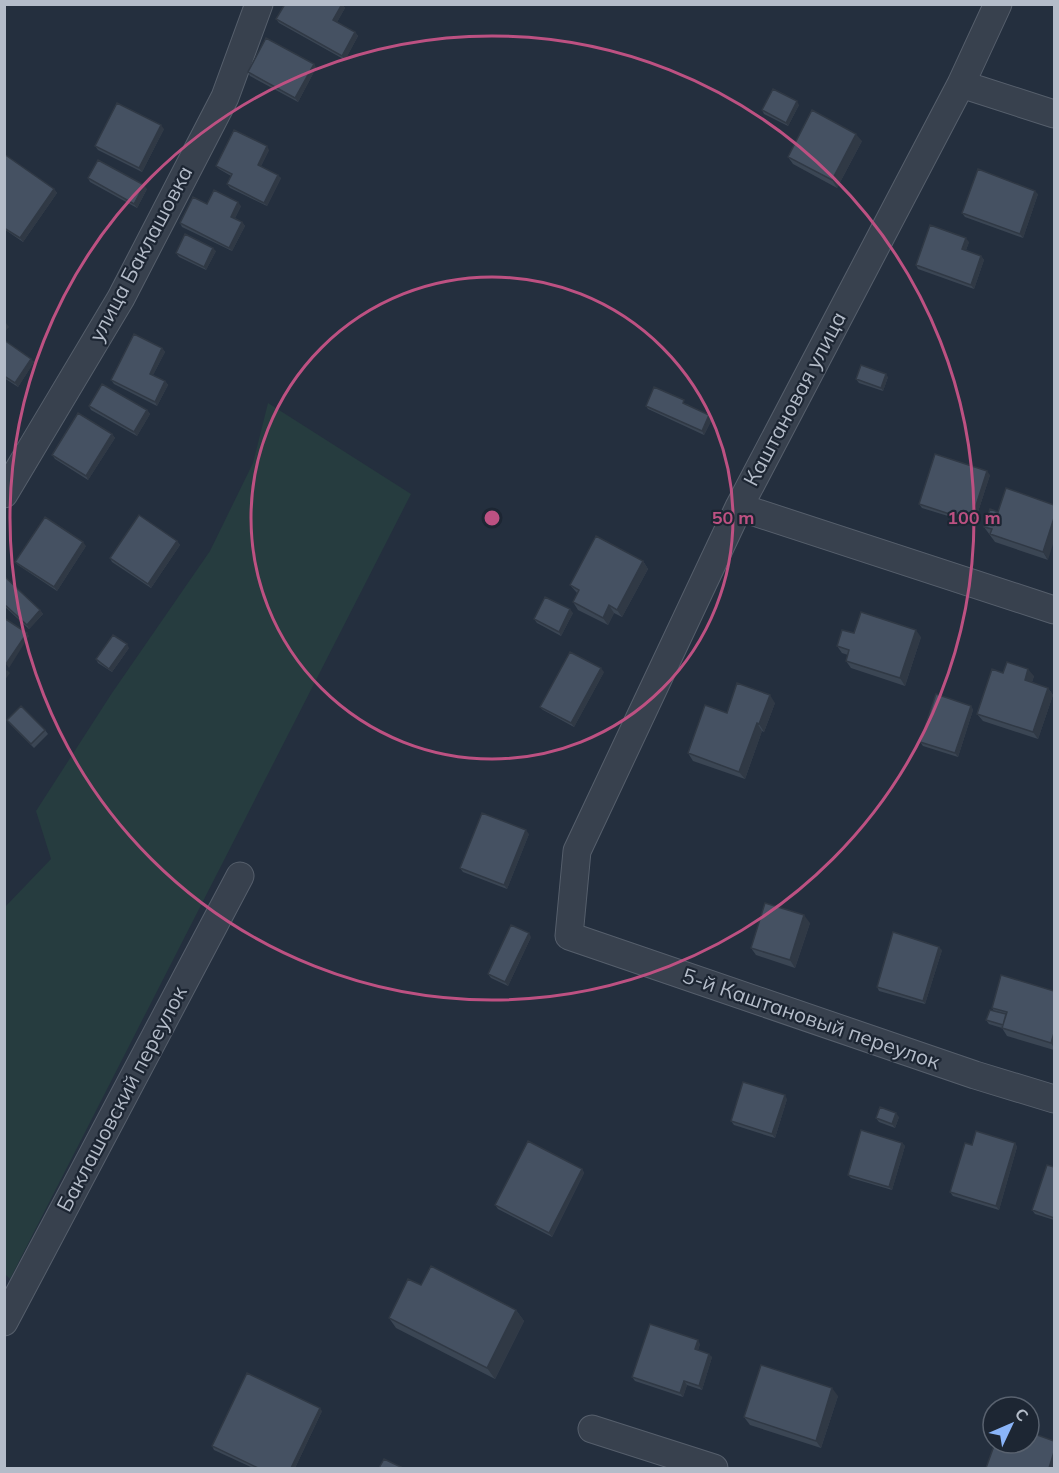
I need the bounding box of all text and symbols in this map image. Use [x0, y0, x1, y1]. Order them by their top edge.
street label: улица Баклашовка [83, 161, 197, 346]
street label: Каштановая улица [737, 307, 851, 490]
text: 50 m [712, 506, 754, 529]
text: 100 m [947, 506, 1001, 529]
centre of rings [482, 508, 502, 528]
street label: 5-й Каштановый переулок [679, 962, 944, 1075]
street label: Баклашовский переулок [51, 981, 192, 1216]
north arrow [981, 1395, 1041, 1455]
text: С [1011, 1404, 1033, 1425]

